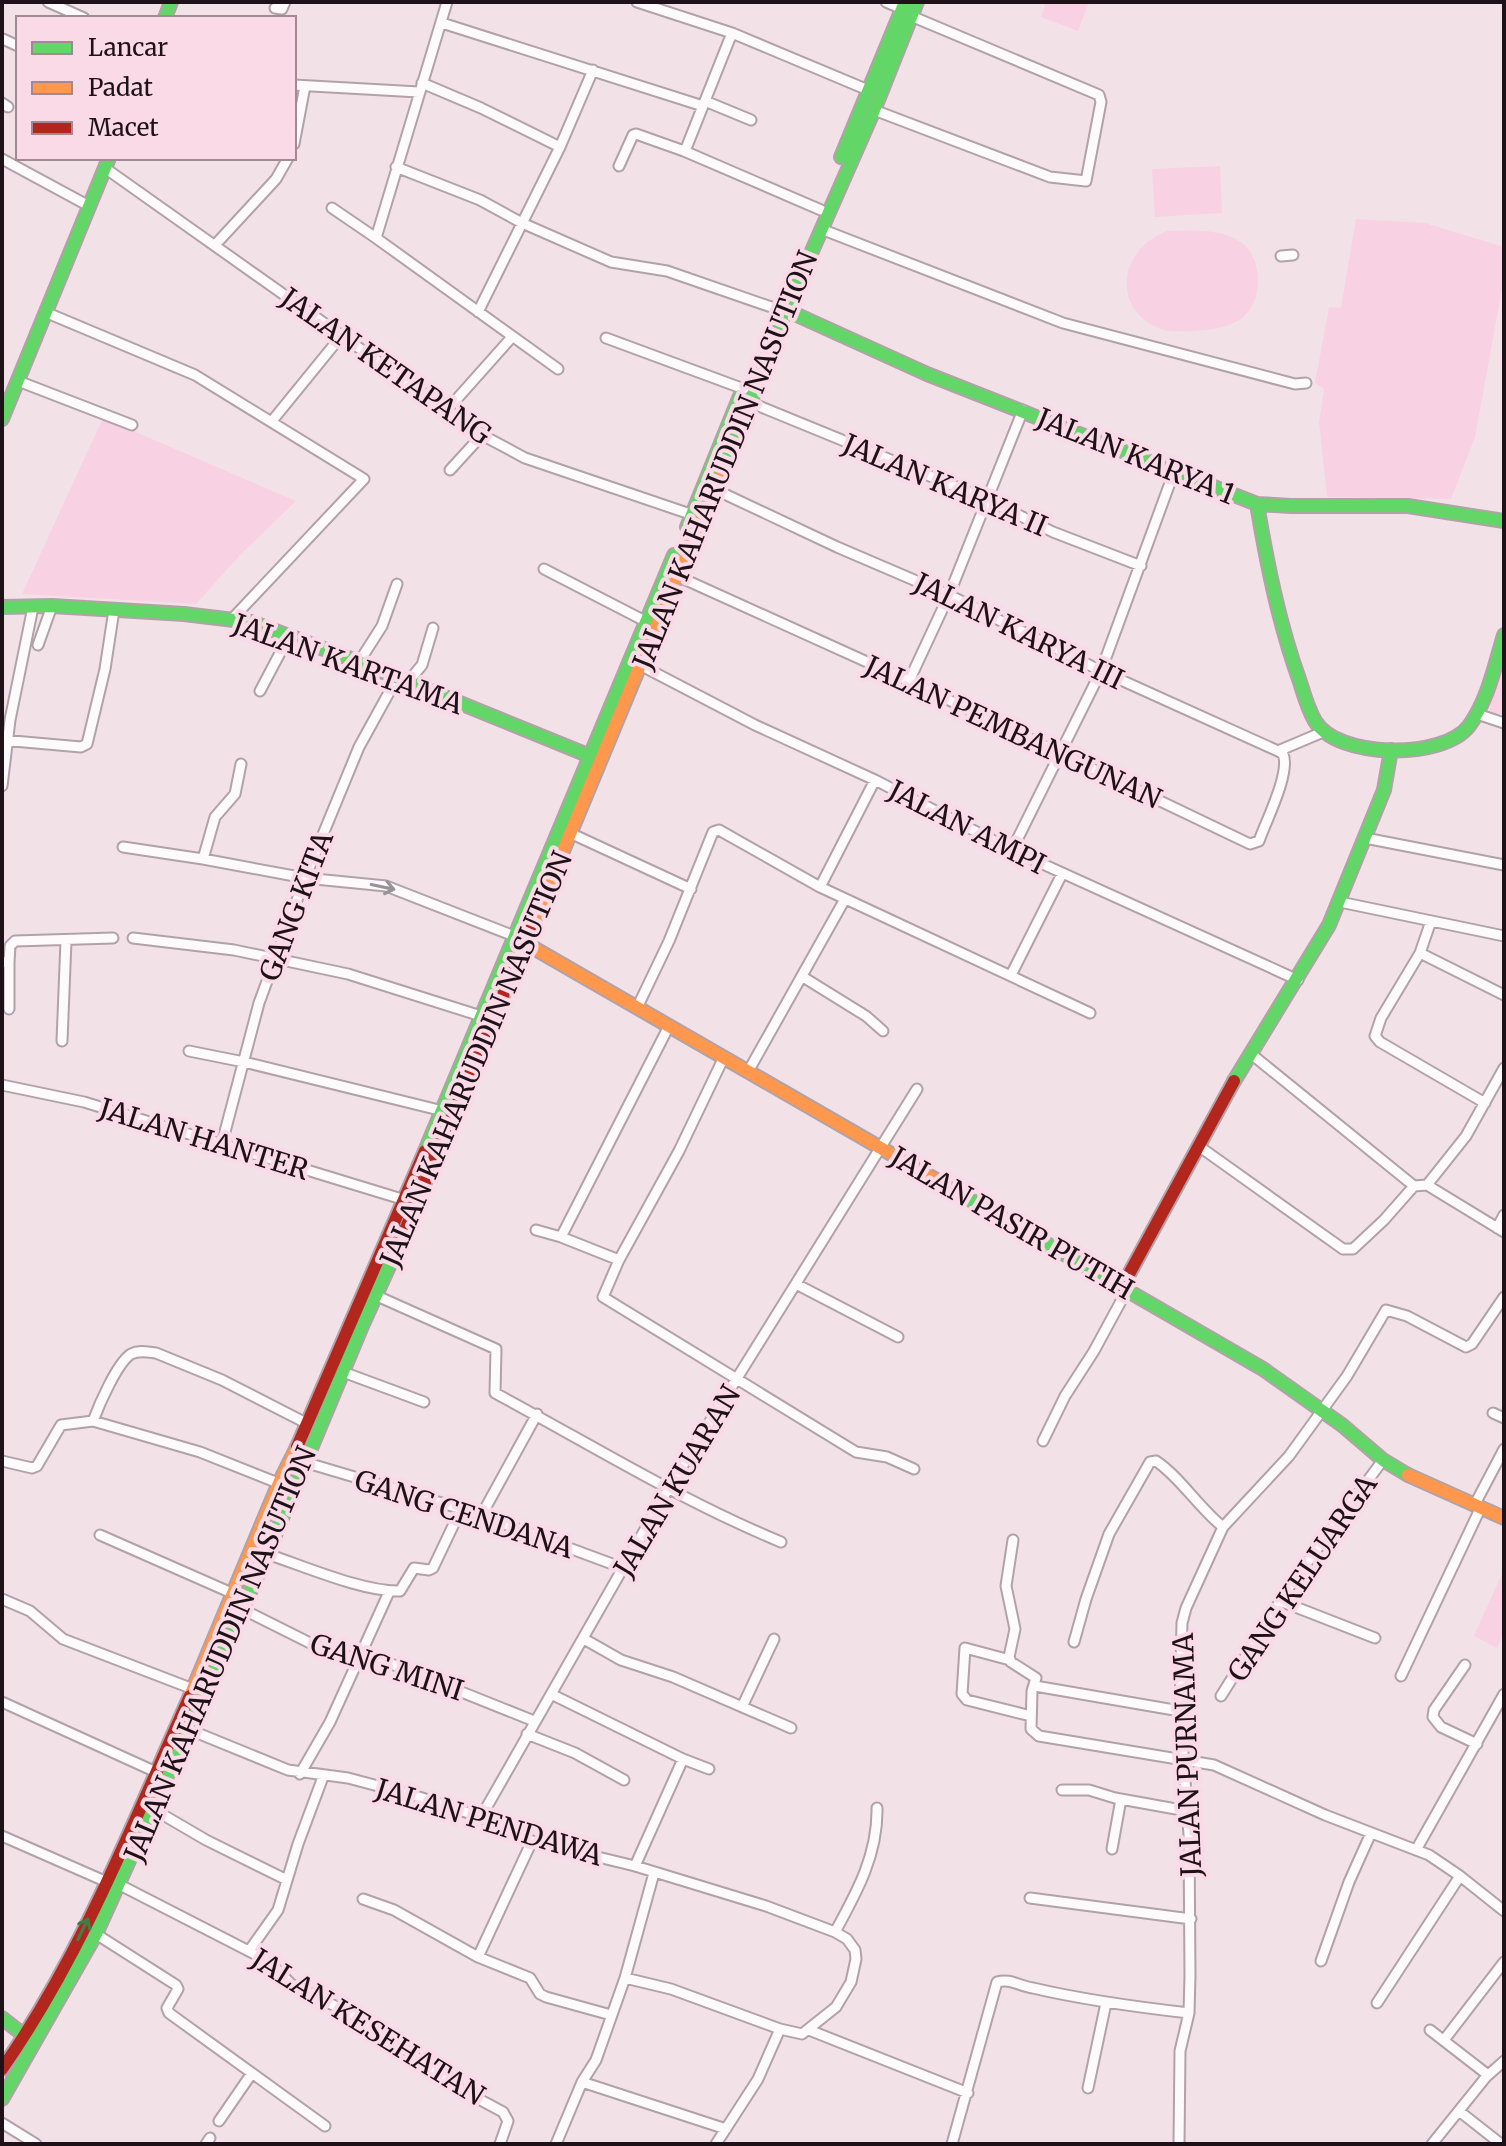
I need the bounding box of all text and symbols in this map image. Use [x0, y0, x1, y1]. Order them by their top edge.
legend [16, 16, 296, 160]
text: Lancar [88, 32, 168, 63]
text: Padat [88, 72, 153, 103]
text: Macet [88, 112, 159, 143]
street label: JALAN KAHARUDDIN NASUTION [624, 246, 826, 675]
street label: JALAN KETAPANG [273, 279, 498, 452]
street label: JALAN KARYA 1 [1031, 399, 1240, 512]
street label: JALAN KARYA II [836, 425, 1053, 544]
street label: JALAN KARYA III [907, 564, 1130, 697]
street label: JALAN KARTAMA [227, 605, 468, 722]
street label: JALAN PEMBANGUNAN [858, 647, 1167, 817]
street label: JALAN AMPI [881, 771, 1052, 882]
street label: GANG KITA [251, 826, 341, 986]
street label: JALAN KAHARUDDIN NASUTION [372, 846, 580, 1273]
one-way arrow [369, 880, 395, 895]
street label: JALAN HANTER [94, 1090, 314, 1188]
street label: JALAN PASIR PUTIH [883, 1138, 1140, 1307]
street label: JALAN KUARAN [605, 1378, 748, 1584]
street label: JALAN KAHARUDDIN NASUTION [116, 1441, 324, 1868]
street label: GANG CENDANA [350, 1462, 578, 1566]
street label: GANG KELUARGA [1219, 1467, 1385, 1688]
street label: GANG MINI [306, 1625, 468, 1709]
street label: JALAN PURNAMA [1165, 1632, 1209, 1878]
street label: JALAN PENDAWA [370, 1770, 607, 1874]
one-way arrow [76, 1918, 91, 1942]
street label: JALAN KESEHATAN [244, 1940, 492, 2114]

